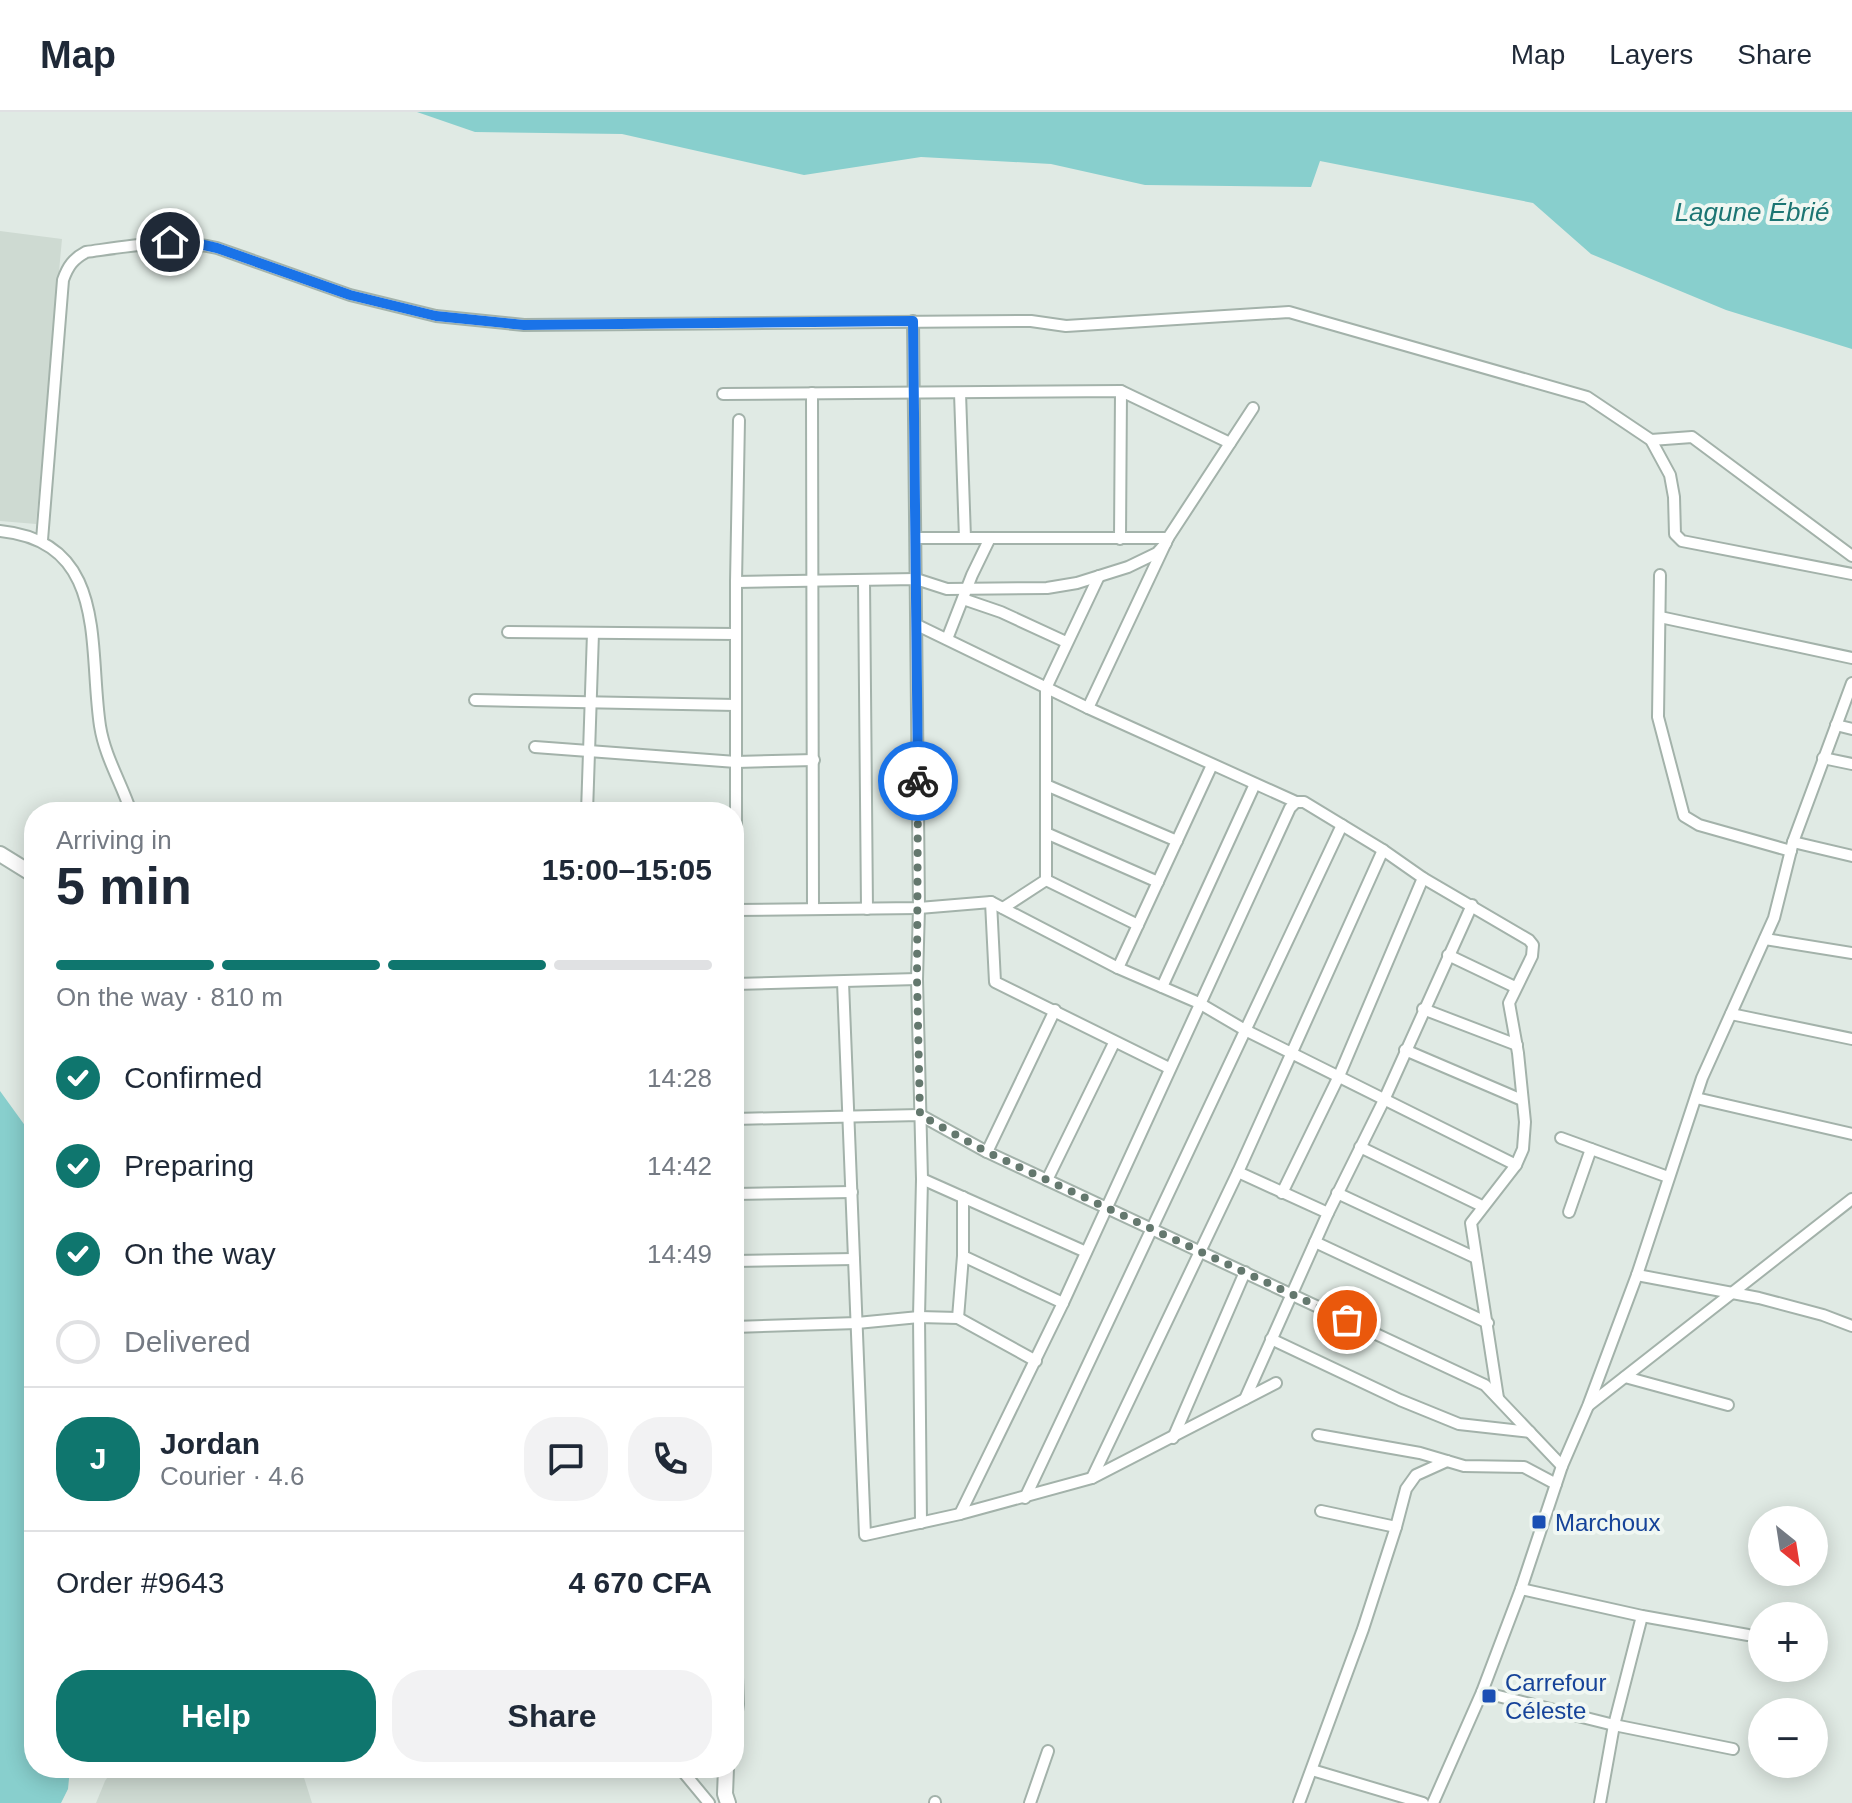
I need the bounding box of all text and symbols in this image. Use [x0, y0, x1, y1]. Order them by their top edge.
text: Map [40, 34, 116, 76]
text: Map [1511, 39, 1565, 70]
text: Layers [1609, 39, 1693, 70]
text: Share [1737, 39, 1812, 70]
water label: Lagune Ébrié [1675, 197, 1829, 227]
pin [136, 208, 204, 276]
icon: home [148, 220, 192, 264]
courier [878, 741, 958, 821]
icon: bike [896, 759, 940, 803]
text: Arriving in [56, 825, 172, 855]
text: 15:00–15:05 [542, 853, 712, 886]
text: 5 min [56, 857, 192, 915]
text: On the way · 810 m [56, 982, 283, 1012]
icon: check [56, 1056, 100, 1100]
text: Confirmed [124, 1061, 262, 1094]
text: 14:28 [647, 1063, 712, 1093]
icon: check [56, 1144, 100, 1188]
text: Preparing [124, 1149, 254, 1182]
text: 14:42 [647, 1151, 712, 1181]
icon: check [56, 1232, 100, 1276]
text: On the way [124, 1237, 276, 1270]
text: 14:49 [647, 1239, 712, 1269]
pin [1313, 1286, 1381, 1354]
icon: bag [1325, 1298, 1369, 1342]
text: Delivered [124, 1325, 251, 1358]
button: chat [524, 1417, 608, 1501]
button: phone [628, 1417, 712, 1501]
text: Jordan [160, 1427, 260, 1460]
text: J [90, 1442, 106, 1475]
text: Courier · 4.6 [160, 1461, 305, 1491]
north arrow [1748, 1506, 1828, 1586]
map controls [1748, 1506, 1828, 1778]
place label: Marchoux [1555, 1509, 1660, 1536]
marker: Marchoux [1530, 1513, 1548, 1531]
text: Order #9643 [56, 1566, 224, 1599]
text: 4 670 CFA [569, 1566, 712, 1599]
button: + [1748, 1602, 1828, 1682]
place label: Carrefour Céleste [1505, 1669, 1606, 1724]
button: Help [56, 1670, 376, 1762]
button: Share [392, 1670, 712, 1762]
marker: Carrefour Céleste [1480, 1687, 1498, 1705]
button: − [1748, 1698, 1828, 1778]

